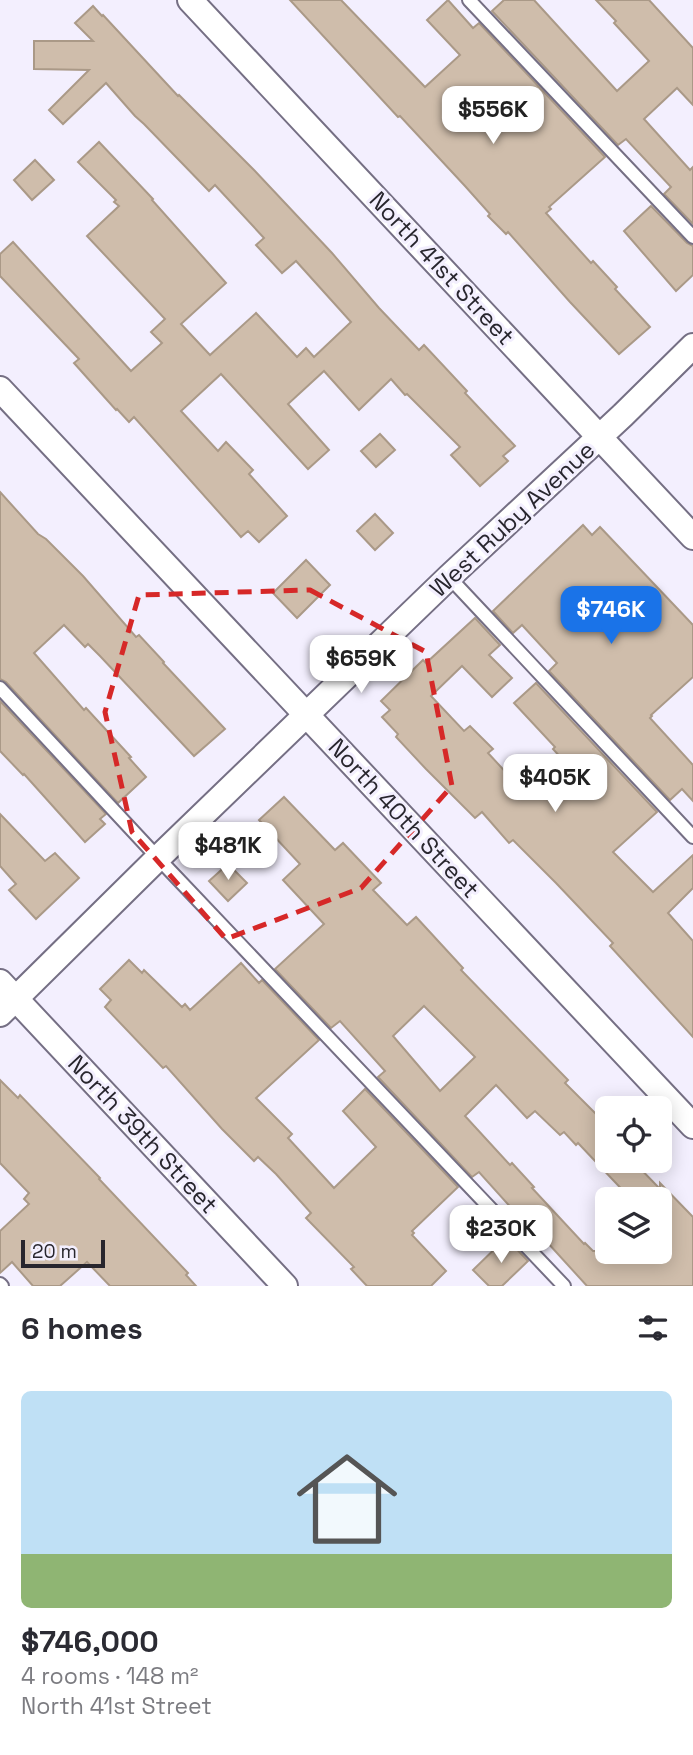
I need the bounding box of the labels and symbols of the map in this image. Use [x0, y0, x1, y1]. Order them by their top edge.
pin: $556K [444, 86, 542, 146]
street label: North 41st Street [363, 185, 521, 351]
street label: West Ruby Avenue [423, 434, 601, 604]
pin: $746K [562, 586, 660, 646]
pin: $659K [312, 636, 410, 695]
street label: North 40th Street [322, 732, 486, 904]
pin: $405K [506, 754, 604, 814]
pin: $481K [179, 822, 277, 882]
street label: North 39th Street [61, 1048, 225, 1220]
pin: $230K [452, 1206, 550, 1265]
scale bar [21, 1237, 105, 1269]

